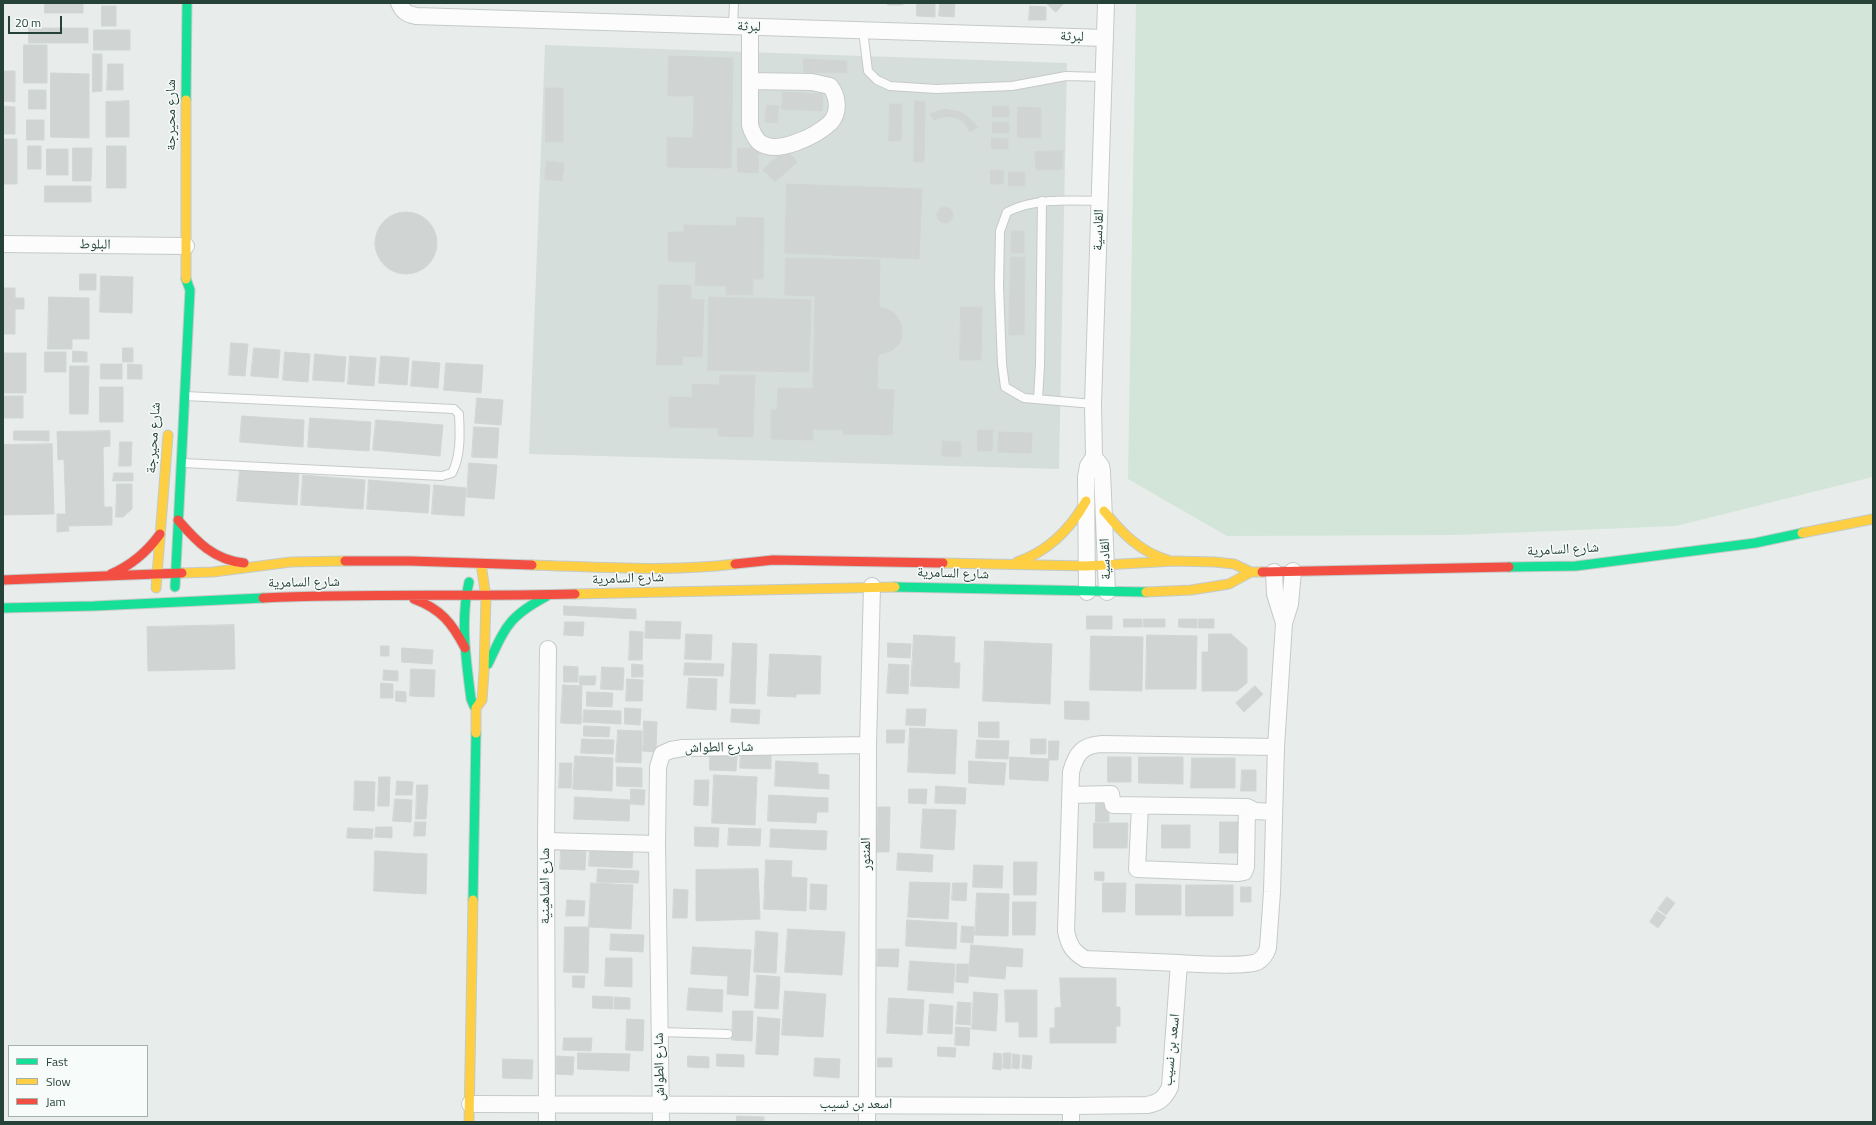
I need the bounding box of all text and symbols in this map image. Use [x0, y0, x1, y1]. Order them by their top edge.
scale bar [10, 8, 64, 34]
text: 20 m [15, 13, 41, 32]
street label: لبرثة [737, 18, 761, 36]
street label: لبرثة [1060, 28, 1084, 46]
street label: شارع محيرجة [164, 79, 180, 151]
street label: القادسية [1090, 209, 1108, 251]
street label: البلوط [79, 236, 111, 254]
street label: شارع محيرجة [143, 402, 165, 474]
street label: القادسية [1097, 538, 1115, 580]
street label: شارع السامرية [1527, 540, 1599, 560]
street label: شارع السامرية [917, 564, 989, 584]
street label: شارع السامرية [592, 569, 664, 589]
street label: شارع السامرية [268, 574, 340, 592]
street label: شارع الطواش [684, 739, 754, 757]
street label: المنثور [859, 837, 875, 871]
street label: شارع الشاهينية [538, 848, 554, 924]
street label: اسعد بن نسيب [1160, 1013, 1184, 1087]
street label: شارع الطواش [651, 1032, 669, 1102]
legend [8, 1045, 148, 1117]
text: Fast [46, 1052, 68, 1071]
text: Slow [46, 1072, 71, 1091]
text: Jam [46, 1092, 66, 1111]
street label: اسعد بن نسيب [820, 1097, 892, 1113]

